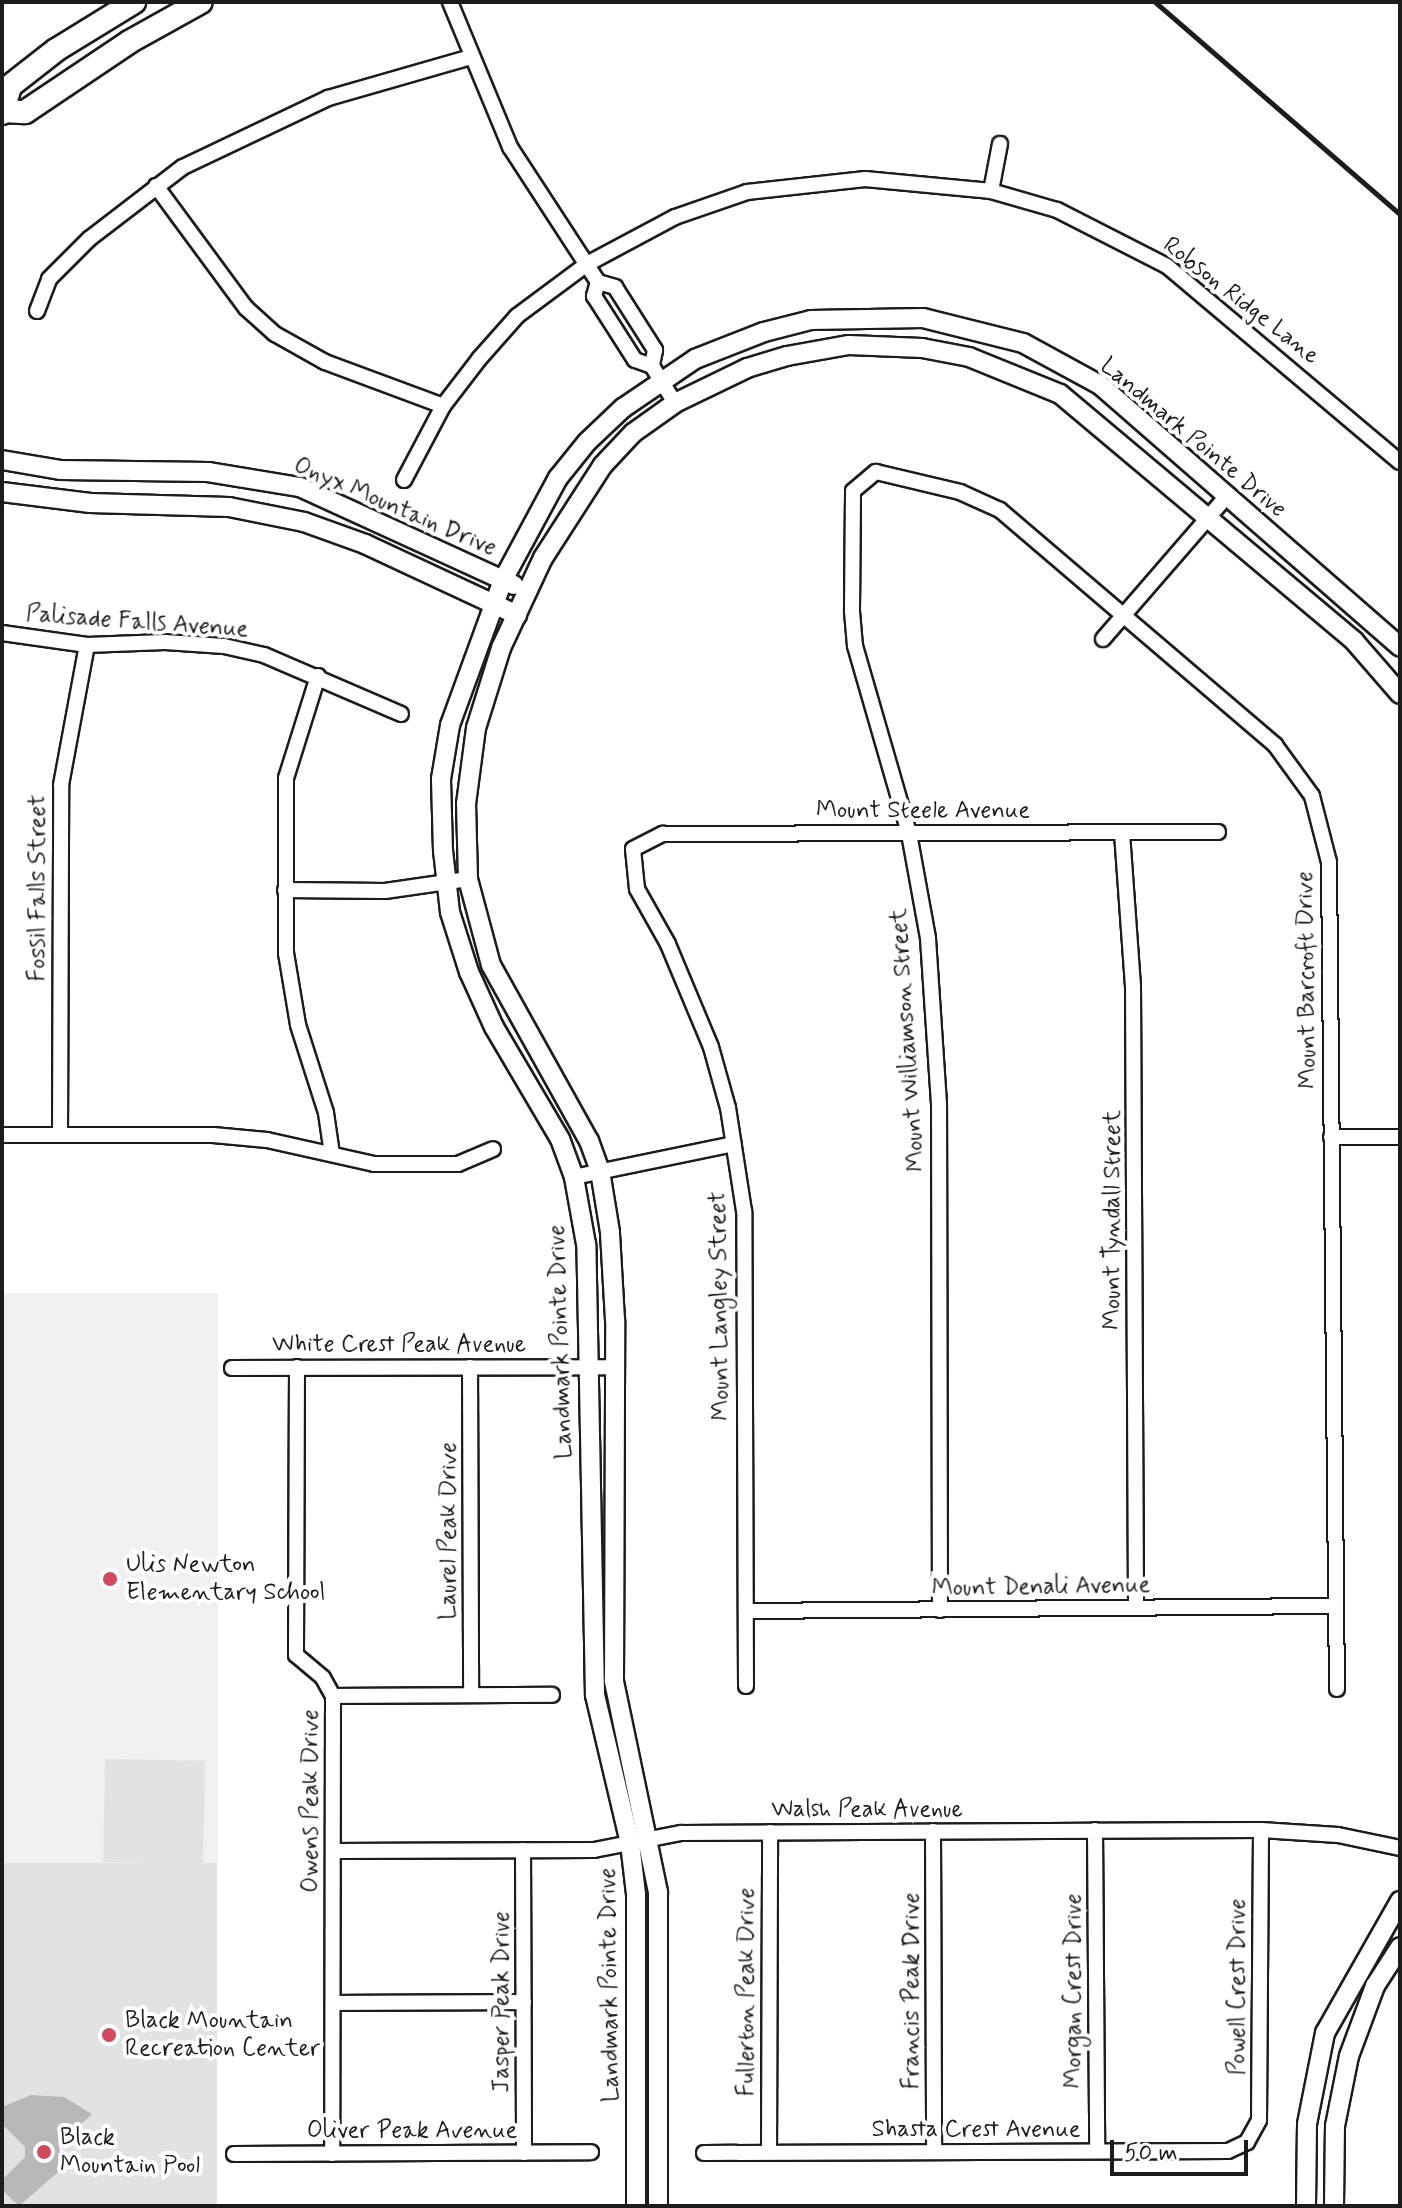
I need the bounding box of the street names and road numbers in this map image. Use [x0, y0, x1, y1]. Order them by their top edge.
street label: Robson Ridge Lane [1158, 232, 1324, 370]
street label: Landmark Pointe Drive [1094, 352, 1292, 524]
street label: Onyx Mountain Drive [290, 452, 500, 562]
street label: Palisade Falls Avenue [27, 600, 247, 644]
street label: Fossil Falls Street [24, 797, 52, 979]
street label: Mount Steele Avenue [816, 797, 1030, 825]
street label: Mount Barcroft Drive [1291, 872, 1323, 1088]
street label: Mount Williamson Street [884, 907, 932, 1173]
street label: Mount Tyndall Street [1099, 1110, 1127, 1330]
street label: Mount Langley Street [704, 1192, 736, 1420]
street label: Landmark Pointe Drive [543, 1224, 579, 1460]
street label: White Crest Peak Avenue [269, 1331, 529, 1359]
street label: Laurel Peak Drive [435, 1443, 463, 1619]
street label: Mount Denali Avenue [931, 1571, 1151, 1603]
street label: Owens Peak Drive [297, 1710, 325, 1892]
street label: Walsh Peak Avenue [768, 1796, 966, 1824]
street label: Landmark Pointe Drive [594, 1868, 626, 2102]
street label: Fullerton Peak Drive [733, 1889, 761, 2095]
street label: Morgan Crest Drive [1060, 1893, 1088, 2089]
street label: Francis Peak Drive [898, 1894, 926, 2088]
street label: Powell Crest Drive [1224, 1898, 1252, 2076]
street label: Jasper Peak Drive [488, 1911, 516, 2093]
street label: Shasta Crest Avenue [872, 2116, 1080, 2144]
street label: Oliver Peak Avenue [312, 2117, 512, 2145]

